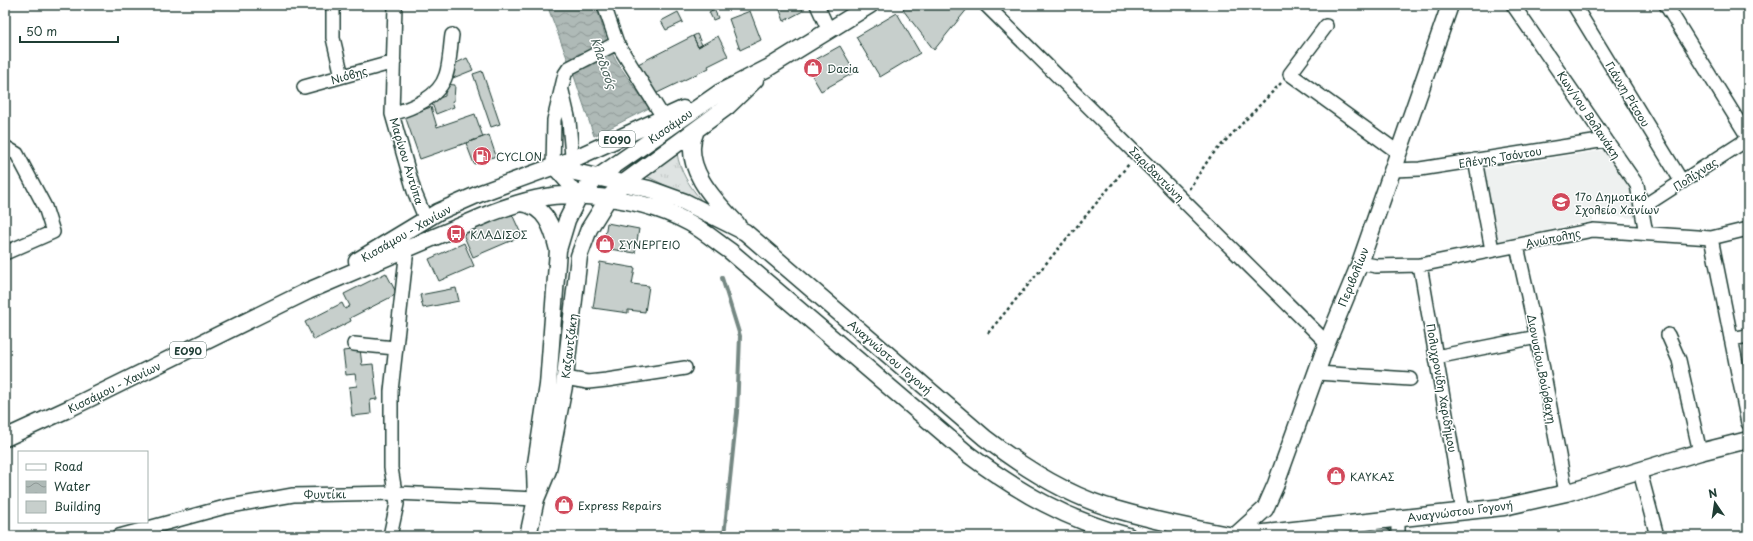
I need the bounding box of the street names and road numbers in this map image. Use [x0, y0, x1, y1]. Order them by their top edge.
street label: Γιάννη Ρίτσου [1602, 58, 1654, 130]
street label: Νιόβης [329, 62, 370, 88]
street label: Κων/νου Βολανάκη [1553, 67, 1625, 163]
street label: Κισσάμου [644, 104, 696, 148]
street label: Μαρίνου Αντύπα [386, 115, 428, 207]
road number: ΕΟ90 [599, 131, 635, 147]
street label: Ελένης Τσόντου [1457, 142, 1543, 172]
street label: Σαριδαντώνη [1126, 143, 1188, 205]
street label: Πολίχνας [1669, 153, 1721, 195]
street label: Κισσάμου - Χανίων [358, 200, 454, 266]
street label: Ανώπολης [1524, 224, 1582, 252]
street label: Περιβολίων [1333, 244, 1373, 310]
street label: Καζαντζάκη [557, 312, 581, 380]
street label: Διονυσίου Βούρβαχη [1523, 313, 1561, 425]
street label: Αναγνώστου Γογονή [844, 316, 936, 398]
street label: Πολυχρονίδη Χαριδήμου [1422, 322, 1462, 454]
road number: ΕΟ90 [170, 342, 206, 358]
street label: Κισσάμου - Χανίων [64, 357, 164, 417]
street label: Φυντίκι [304, 485, 346, 503]
street label: Αναγνώστου Γογονή [1406, 496, 1514, 526]

